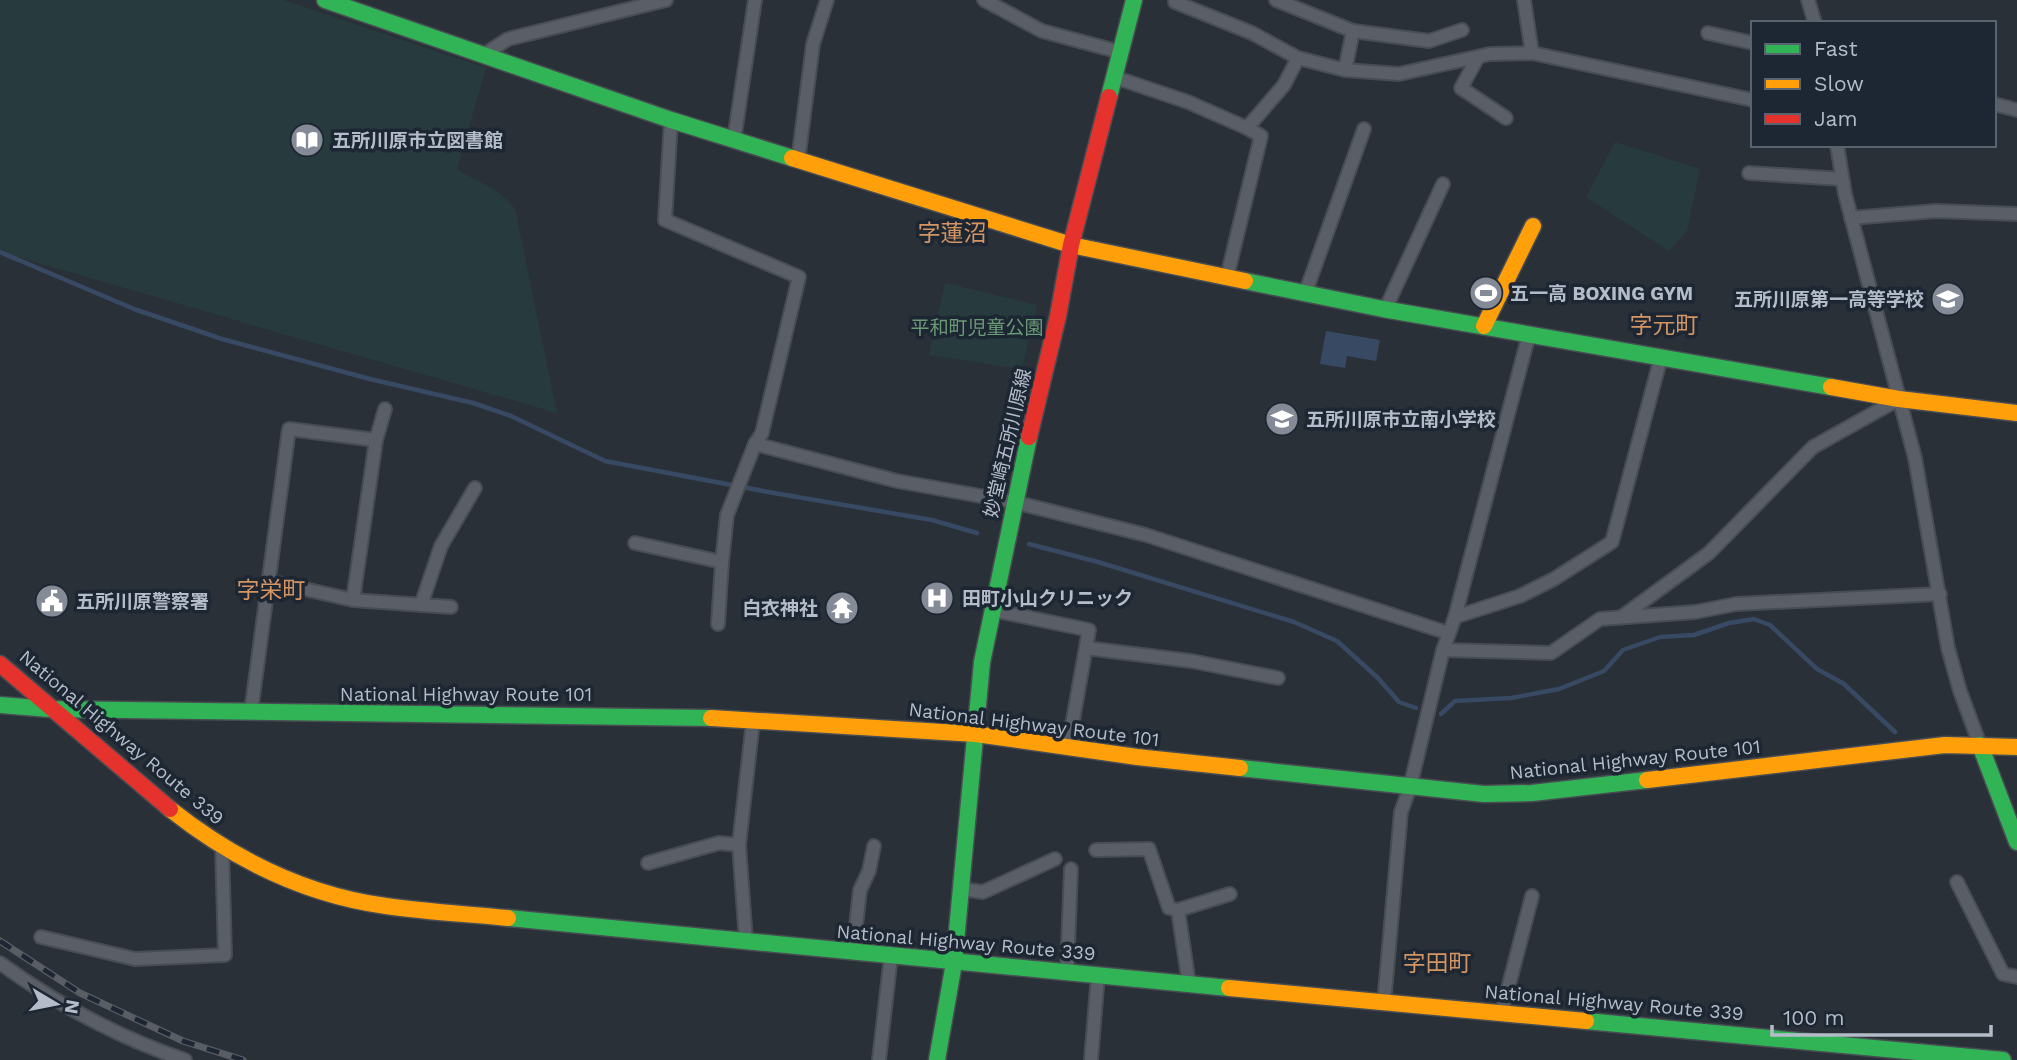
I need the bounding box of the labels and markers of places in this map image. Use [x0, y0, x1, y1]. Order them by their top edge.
library icon: 五所川原市立図書館 [288, 121, 326, 159]
place label: 五所川原市立図書館 [332, 129, 503, 152]
sports icon: 五一高 BOXING GYM [1467, 274, 1505, 312]
school or university icon: 五所川原第一高等学校 [1929, 280, 1967, 318]
place label: 五一高 BOXING GYM [1510, 282, 1693, 305]
place label: 五所川原第一高等学校 [1734, 288, 1924, 311]
school or university icon: 五所川原市立南小学校 [1263, 400, 1301, 438]
place label: 五所川原市立南小学校 [1306, 408, 1496, 431]
hospital icon: 田町小山クリニック [918, 579, 956, 617]
public building icon: 五所川原警察署 [33, 582, 71, 620]
place label: 田町小山クリニック [962, 587, 1133, 610]
temple icon: 白衣神社 [823, 589, 861, 627]
place label: 五所川原警察署 [76, 590, 209, 613]
place label: 白衣神社 [742, 597, 818, 620]

